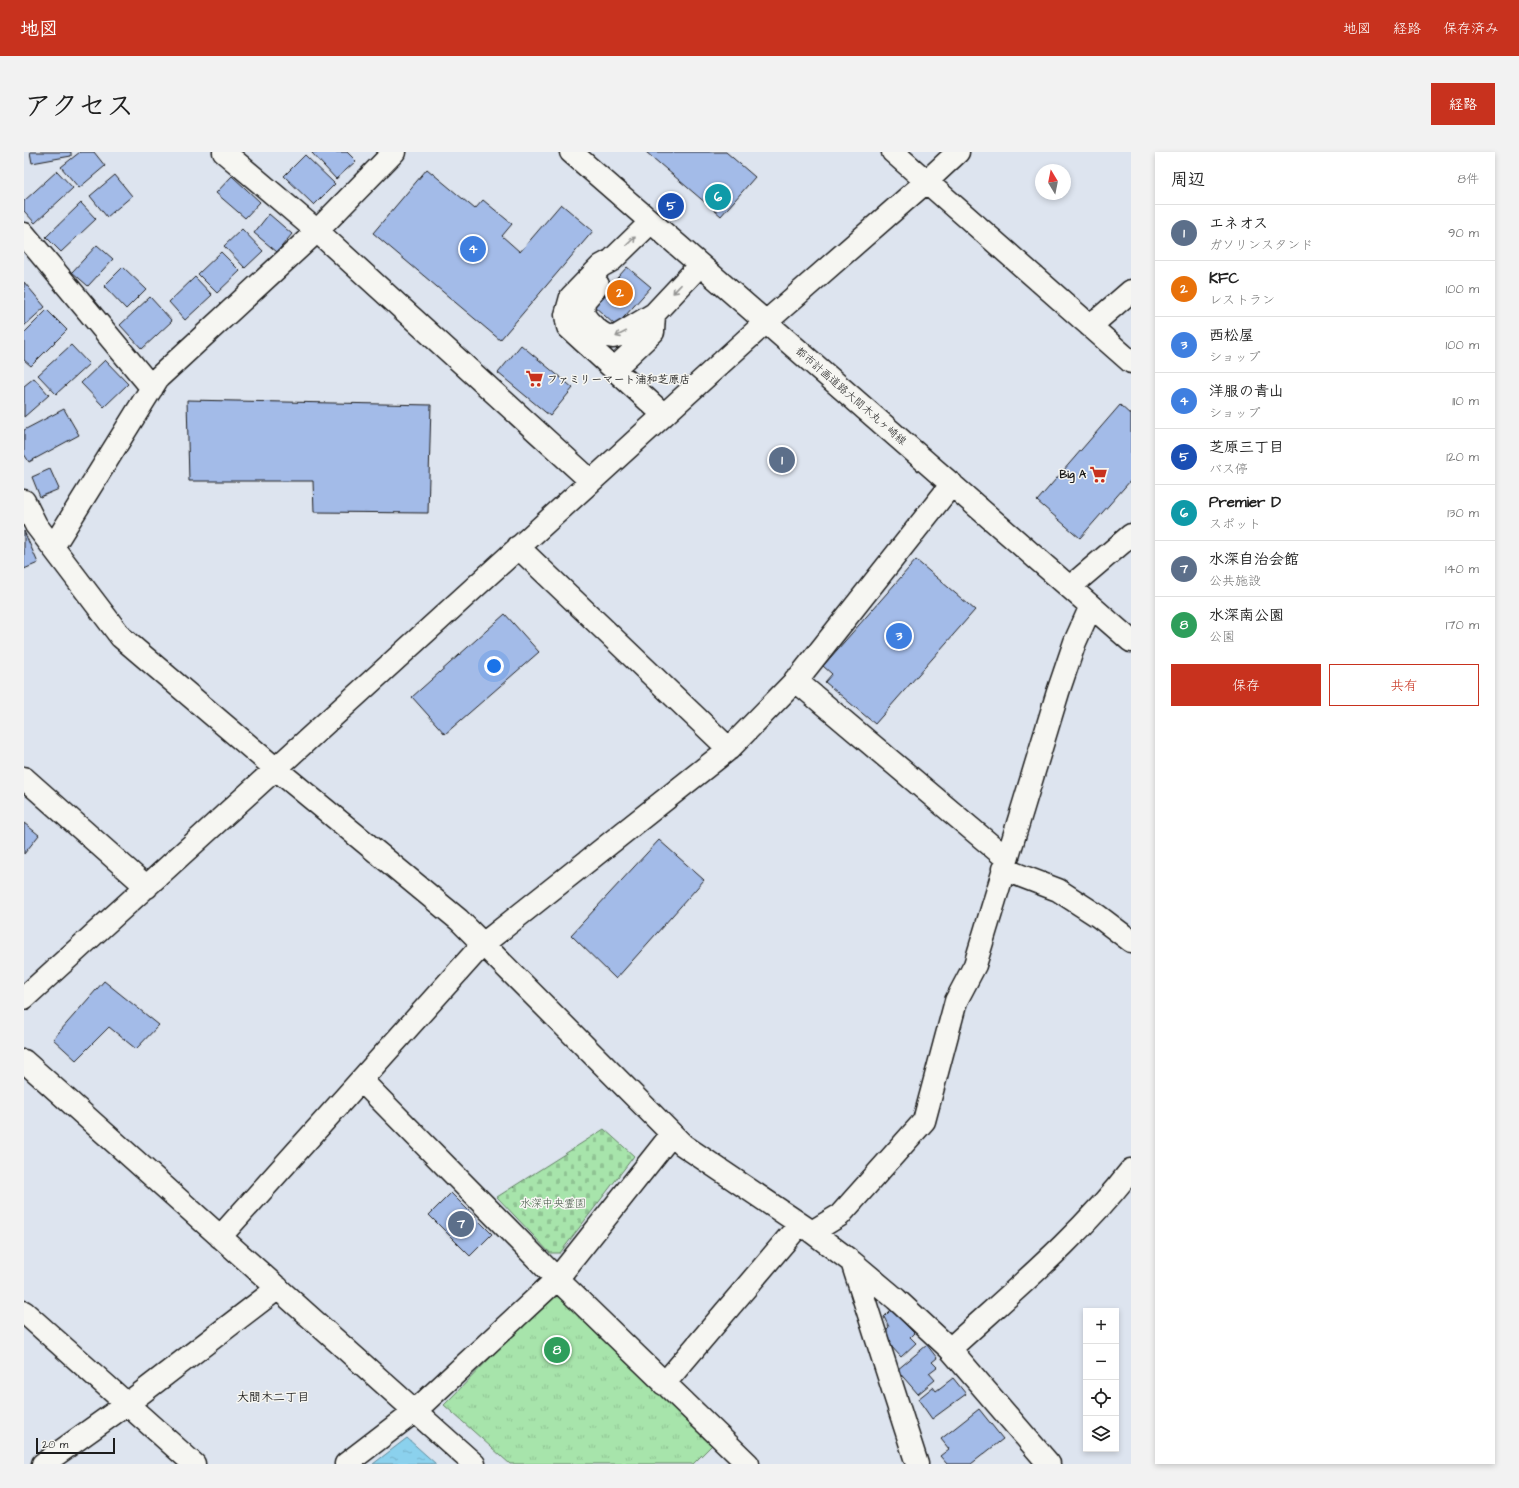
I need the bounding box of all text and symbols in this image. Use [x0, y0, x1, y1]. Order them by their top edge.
text: 地図 [20, 16, 58, 43]
text: 地図 [1343, 19, 1371, 39]
text: 経路 [1393, 19, 1421, 39]
text: 保存済み [1443, 19, 1499, 39]
button: 経路 [1431, 83, 1495, 125]
text: アクセス [24, 87, 134, 126]
north arrow [1035, 164, 1071, 200]
text: 周辺 [1171, 168, 1205, 192]
text: 8件 [1458, 170, 1479, 188]
pin: 6 [705, 182, 731, 212]
pin: 5 [658, 191, 684, 221]
text: エネオス [1209, 213, 1268, 234]
text: 1 [1183, 224, 1185, 242]
text: 90 m [1448, 224, 1479, 242]
pin: 4 [460, 234, 486, 264]
one-way arrow [626, 236, 636, 246]
text: ガソリンスタンド [1209, 236, 1313, 254]
text: KFC [1209, 268, 1239, 289]
pin: 2 [607, 278, 633, 308]
text: 2 [1180, 280, 1188, 298]
text: 100 m [1446, 280, 1479, 298]
one-way arrow [672, 284, 682, 294]
text: レストラン [1209, 291, 1275, 309]
text: 西松屋 [1209, 325, 1254, 346]
one-way arrow [615, 331, 627, 338]
text: 3 [1181, 336, 1187, 354]
text: 100 m [1446, 336, 1479, 354]
street label: 都市計画道路大間木丸ヶ崎線 [792, 343, 910, 449]
text: ショップ [1209, 348, 1260, 366]
supermarket icon: ファミリーマート浦和芝原店 [524, 369, 544, 389]
place label: ファミリーマート浦和芝原店 [547, 372, 690, 387]
text: 洋服の青山 [1209, 381, 1284, 402]
text: 4 [1180, 392, 1188, 410]
text: 110 m [1452, 392, 1479, 410]
text: ショップ [1209, 404, 1260, 422]
text: 芝原三丁目 [1209, 437, 1284, 458]
pin: 1 [769, 445, 795, 475]
text: 5 [1179, 448, 1189, 466]
text: 120 m [1446, 448, 1479, 466]
text: バス停 [1209, 460, 1248, 478]
supermarket icon: Big A [1089, 464, 1109, 484]
place label: Big A [1059, 467, 1087, 484]
text: Premier D [1209, 492, 1281, 513]
text: 6 [1180, 504, 1188, 522]
text: 130 m [1447, 504, 1479, 522]
text: スポット [1209, 515, 1261, 533]
text: 水深自治会館 [1209, 549, 1299, 570]
text: 7 [1180, 560, 1188, 578]
text: 140 m [1445, 560, 1479, 578]
text: 公共施設 [1209, 572, 1261, 590]
text: 水深南公園 [1209, 605, 1284, 626]
text: 8 [1180, 616, 1188, 634]
text: 170 m [1446, 616, 1479, 634]
pin: 3 [886, 621, 912, 651]
text: 公園 [1209, 628, 1235, 646]
your location [484, 656, 504, 676]
button: 保存 [1171, 664, 1321, 706]
button: 共有 [1329, 664, 1479, 706]
park label: 水深中央霊園 [520, 1196, 586, 1211]
pin: 7 [448, 1209, 474, 1239]
map controls [1083, 1308, 1119, 1452]
button: + [1083, 1308, 1119, 1344]
pin: 8 [544, 1335, 570, 1365]
button: − [1083, 1344, 1119, 1380]
button: locate [1083, 1380, 1119, 1416]
district label: 大間木二丁目 [237, 1389, 309, 1406]
button: layers [1083, 1416, 1119, 1452]
scale bar [36, 1436, 115, 1455]
text: 20 m [42, 1437, 68, 1452]

